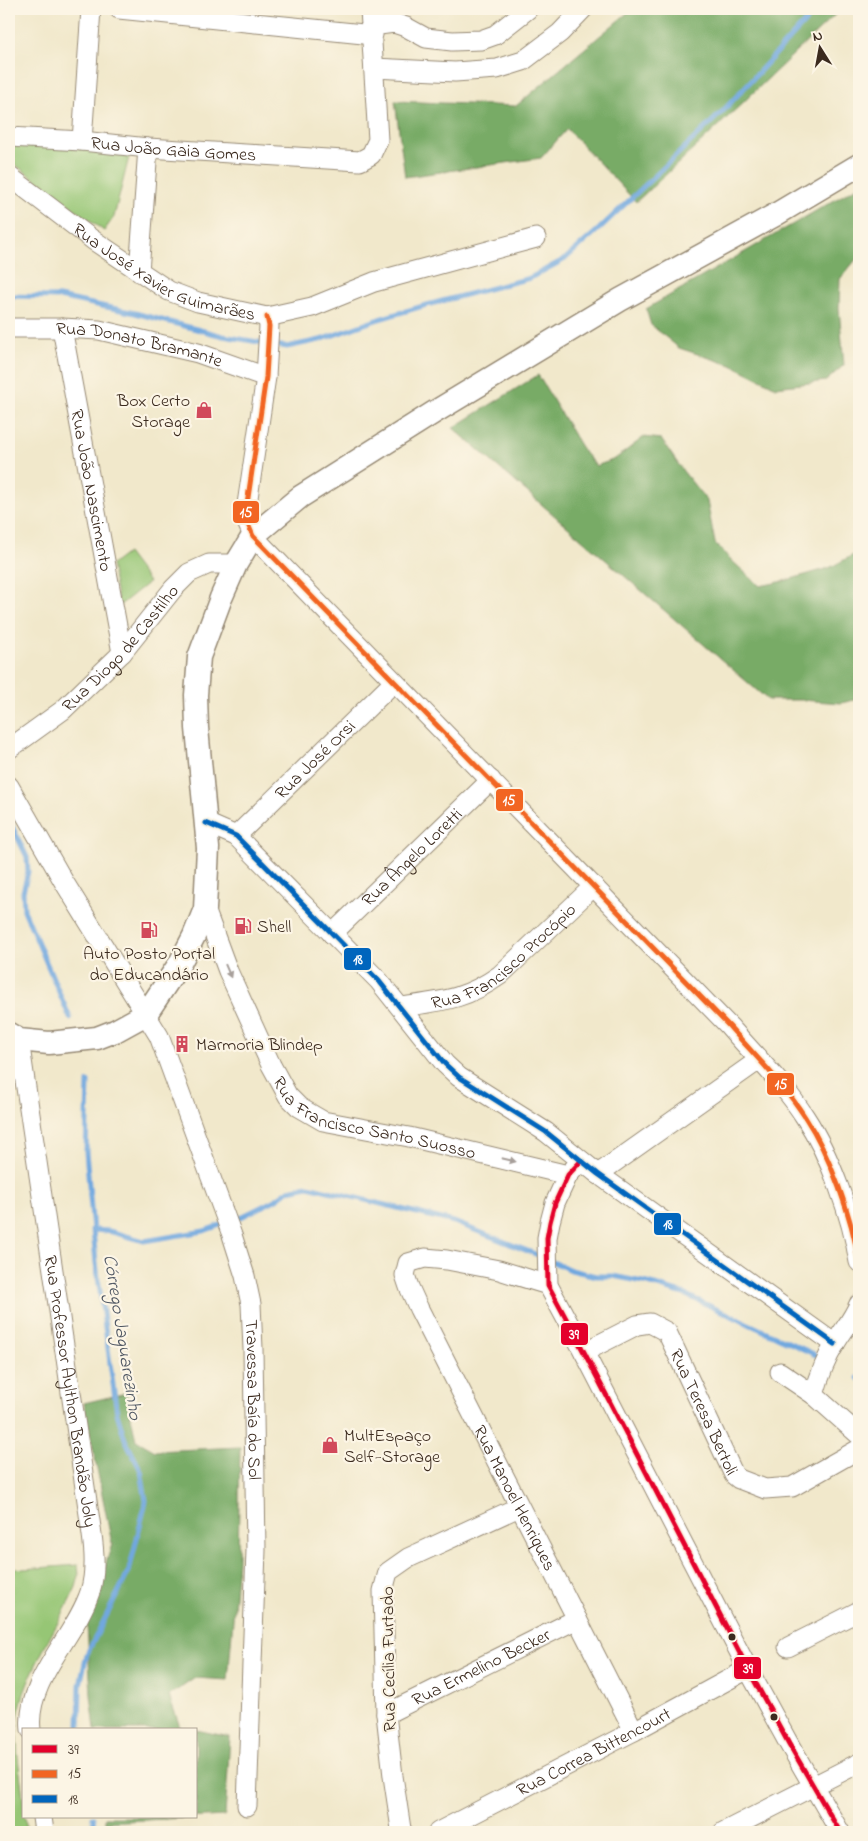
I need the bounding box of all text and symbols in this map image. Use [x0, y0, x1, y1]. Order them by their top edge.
north arrow [796, 22, 846, 72]
text: N [811, 26, 824, 48]
street label: Rua João Gaia Gomes [89, 131, 257, 170]
street label: Rua José Xavier Guimarães [66, 218, 258, 329]
street label: Rua Donato Bramante [56, 317, 226, 376]
place label: Box Certo Storage [116, 389, 191, 437]
shop icon: Box Certo Storage [194, 400, 214, 420]
street label: Rua João Nascimento [62, 407, 118, 574]
line badge: 15 [232, 500, 260, 524]
text: 15 [240, 503, 252, 524]
street label: Rua Diogo de Castilho [57, 580, 186, 719]
street label: Rua José Orsi [270, 715, 363, 806]
line badge: 15 [495, 788, 524, 812]
text: 15 [503, 791, 515, 812]
street label: Rua Ângelo Loretti [357, 803, 469, 913]
street label: Rua Francisco Procópio [429, 898, 583, 1017]
place label: Shell [257, 915, 291, 941]
fuel station icon: Shell [233, 916, 253, 936]
fuel station icon: Auto Posto Portal do Educandário [139, 920, 159, 940]
place label: Auto Posto Portal do Educandário [83, 942, 215, 989]
line badge: 18 [343, 947, 372, 971]
text: 18 [353, 950, 364, 971]
one-way arrow [225, 964, 233, 978]
place label: Marmoria Blindep [196, 1033, 323, 1059]
building icon: Marmoria Blindep [172, 1034, 192, 1054]
street label: Rua Francisco Santo Suosso [265, 1072, 478, 1167]
line badge: 15 [766, 1072, 795, 1096]
text: 15 [775, 1075, 787, 1096]
one-way arrow [501, 1156, 516, 1164]
line badge: 18 [653, 1212, 682, 1236]
text: 18 [663, 1215, 674, 1236]
water label: Córrego Jaguarezinho [94, 1253, 148, 1423]
street label: Rua Professor Aylthon Brandão Joly [36, 1254, 102, 1529]
street label: Travessa Baía do Sol [237, 1319, 266, 1480]
line badge: 39 [560, 1322, 589, 1346]
text: 39 [568, 1325, 580, 1346]
street label: Rua Teresa Bertoli [662, 1345, 743, 1480]
street label: Rua Manoel Henriques [465, 1421, 561, 1576]
place label: MultEspaço Self-Storage [344, 1424, 441, 1472]
shop icon: MultEspaço Self-Storage [320, 1435, 340, 1455]
street label: Rua Cecília Furtado [376, 1586, 404, 1732]
street label: Rua Ermelino Becker [408, 1623, 556, 1714]
unlabelled marker [727, 1632, 737, 1642]
line badge: 39 [733, 1656, 762, 1680]
text: 39 [742, 1659, 754, 1680]
street label: Rua Correa Bittencourt [513, 1702, 676, 1804]
unlabelled marker [769, 1712, 779, 1722]
legend [22, 1728, 198, 1818]
text: 39 [68, 1739, 79, 1761]
text: 15 [68, 1763, 82, 1785]
text: 18 [68, 1789, 79, 1811]

